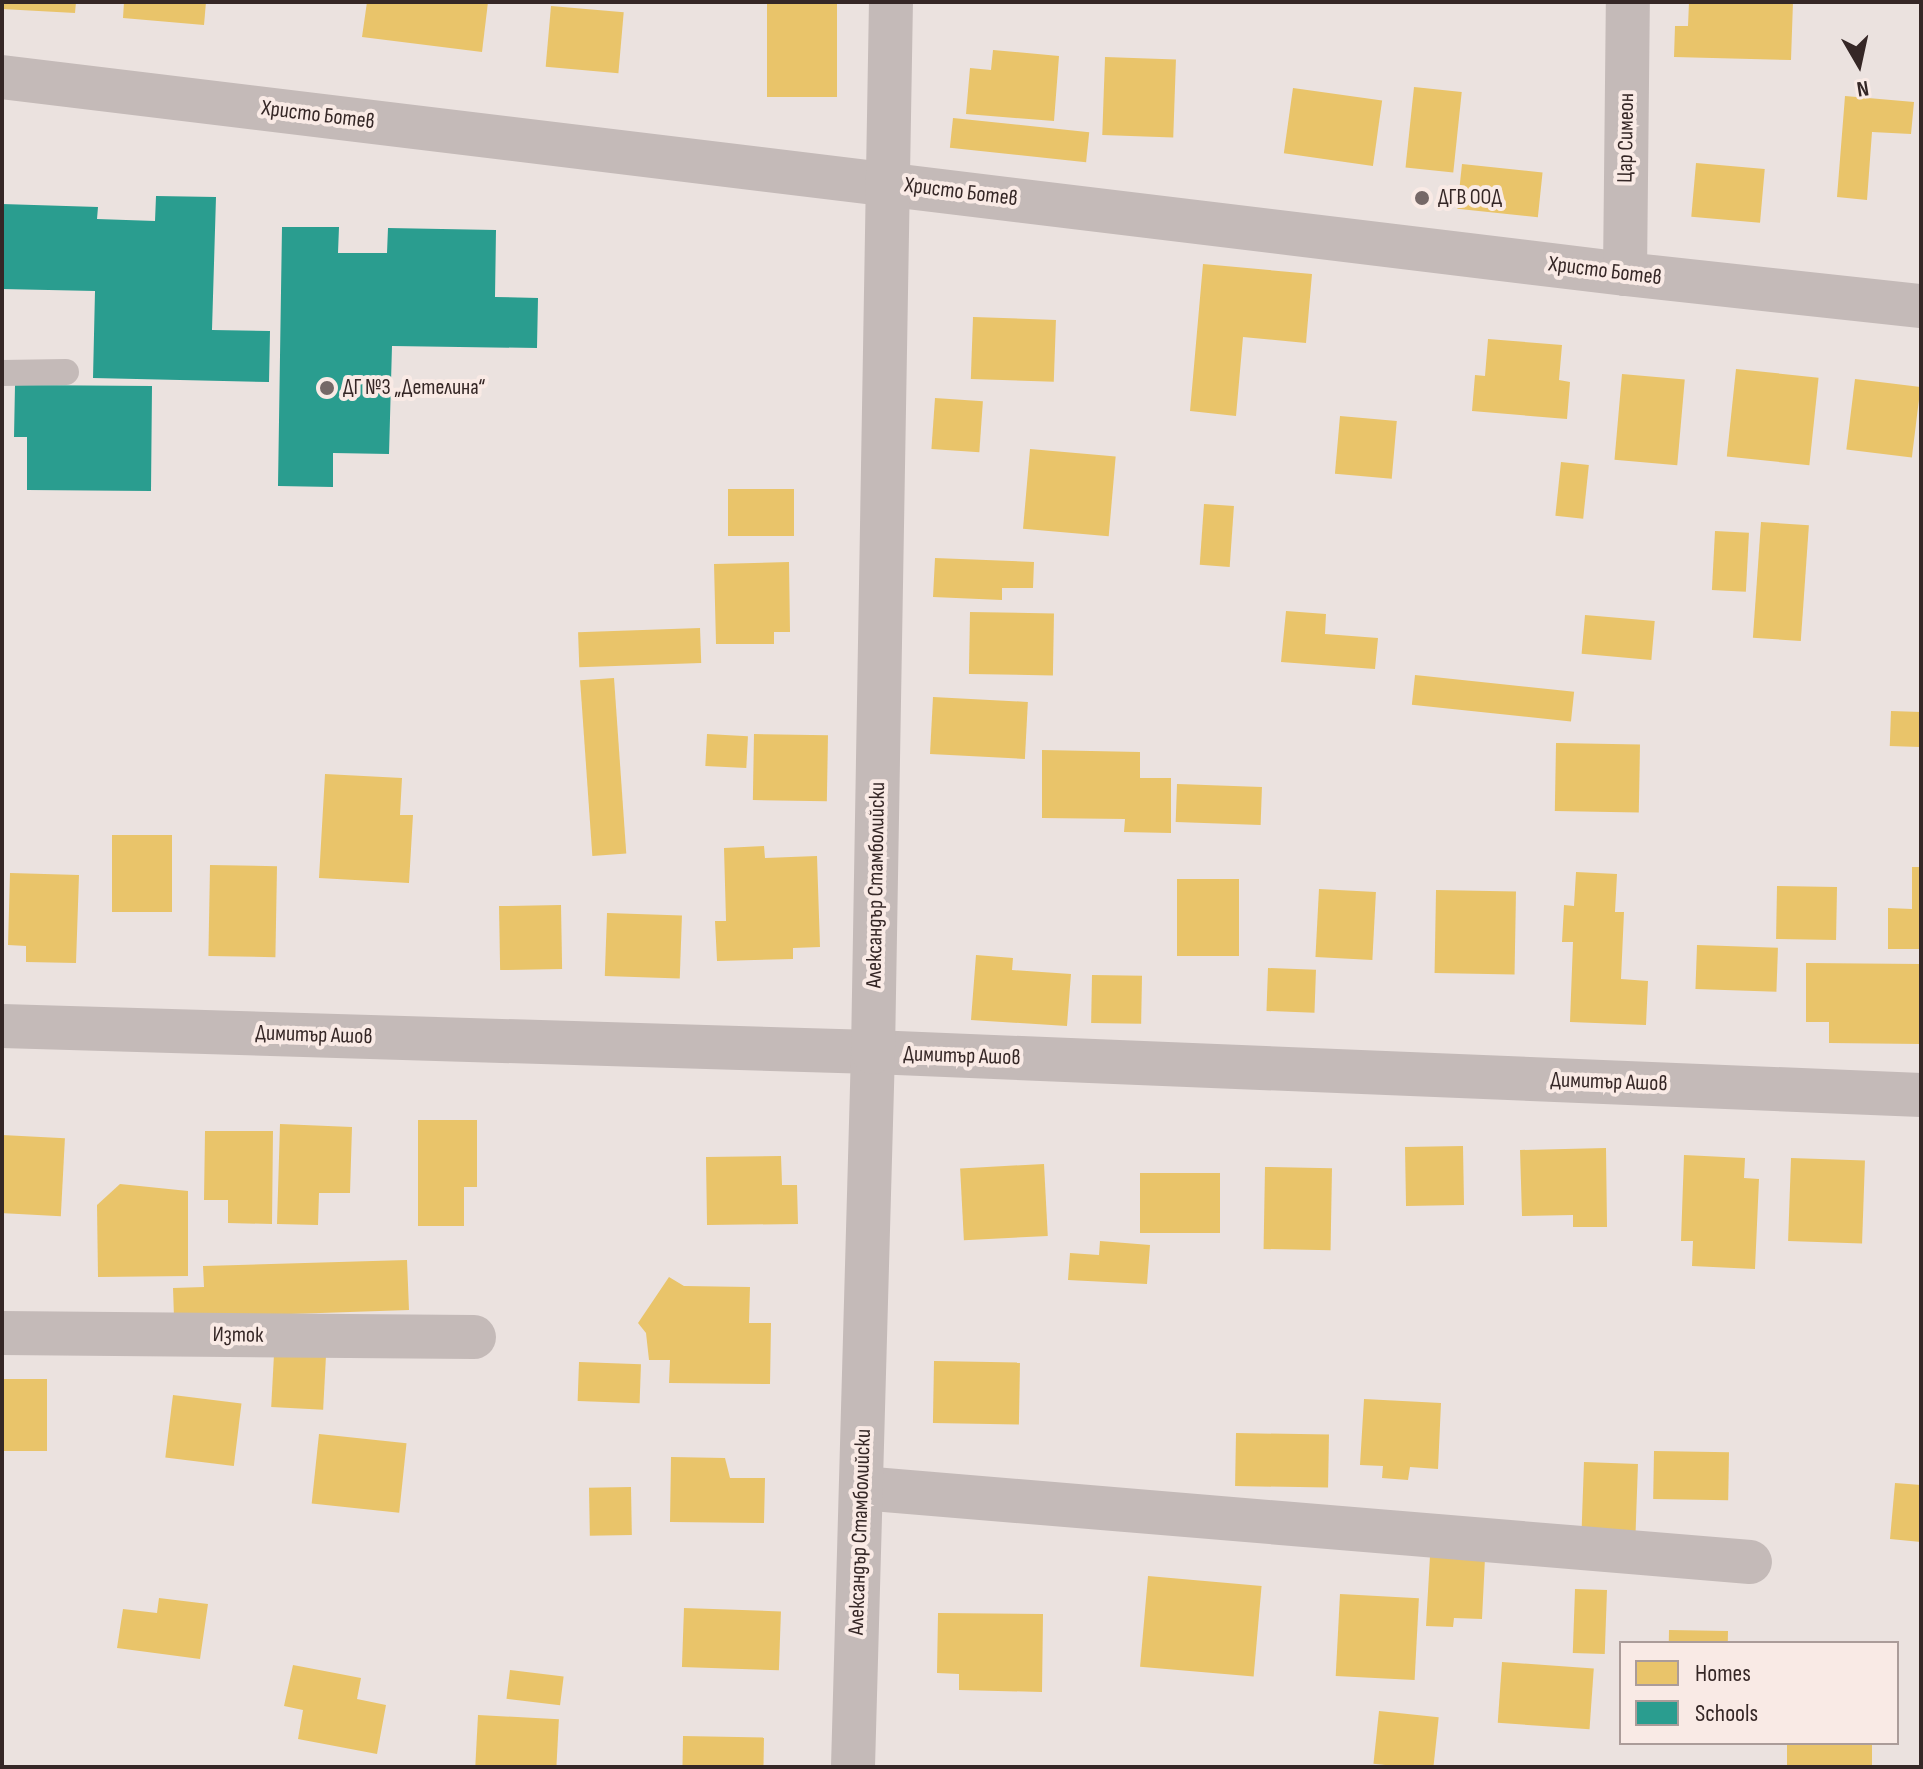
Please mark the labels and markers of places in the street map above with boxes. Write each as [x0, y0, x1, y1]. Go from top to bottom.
place label: ДГВ ООД [1438, 185, 1502, 211]
marker: ДГВ ООД [1413, 189, 1431, 207]
place label: ДГ №3 „Детелина“ [343, 375, 485, 401]
marker: ДГ №3 „Детелина“ [318, 379, 336, 397]

